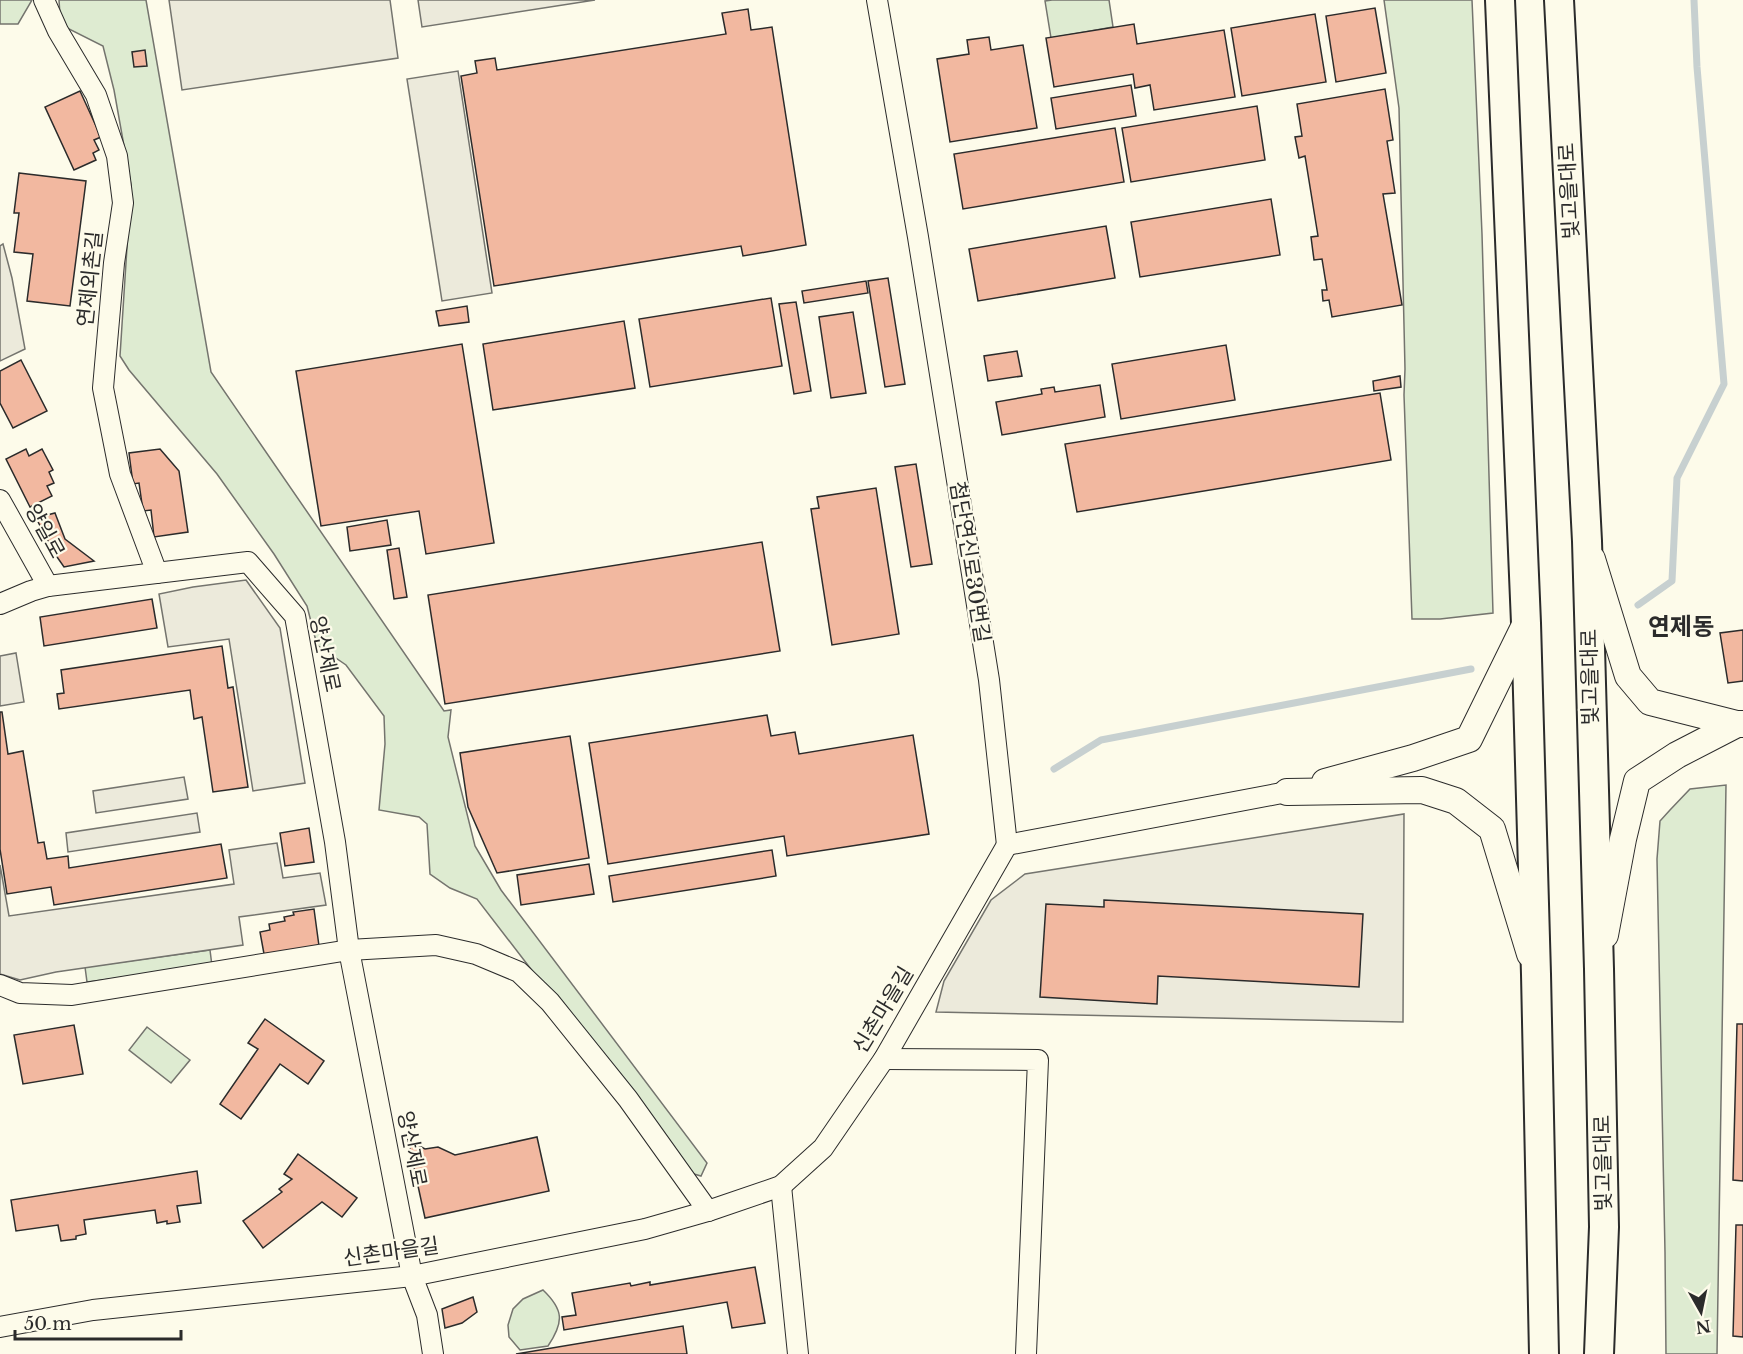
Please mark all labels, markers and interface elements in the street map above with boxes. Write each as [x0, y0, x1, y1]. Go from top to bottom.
street label: 빛고을대로 [1553, 142, 1585, 240]
street label: 연제외촌길 [72, 230, 108, 328]
street label: 첨단연신로30번길 [944, 479, 996, 645]
street label: 양일로 [20, 499, 70, 563]
district label: 연제동 [1648, 612, 1714, 641]
street label: 양산제로 [304, 614, 346, 694]
street label: 빛고을대로 [1576, 628, 1604, 726]
street label: 신촌마을길 [847, 962, 919, 1058]
street label: 양산제로 [392, 1109, 432, 1189]
street label: 빛고을대로 [1589, 1114, 1617, 1212]
street label: 신촌마을길 [341, 1232, 441, 1272]
north arrow [1671, 1282, 1731, 1342]
scale bar [15, 1303, 182, 1341]
text: 50 m [24, 1313, 72, 1335]
text: N [1694, 1316, 1712, 1338]

